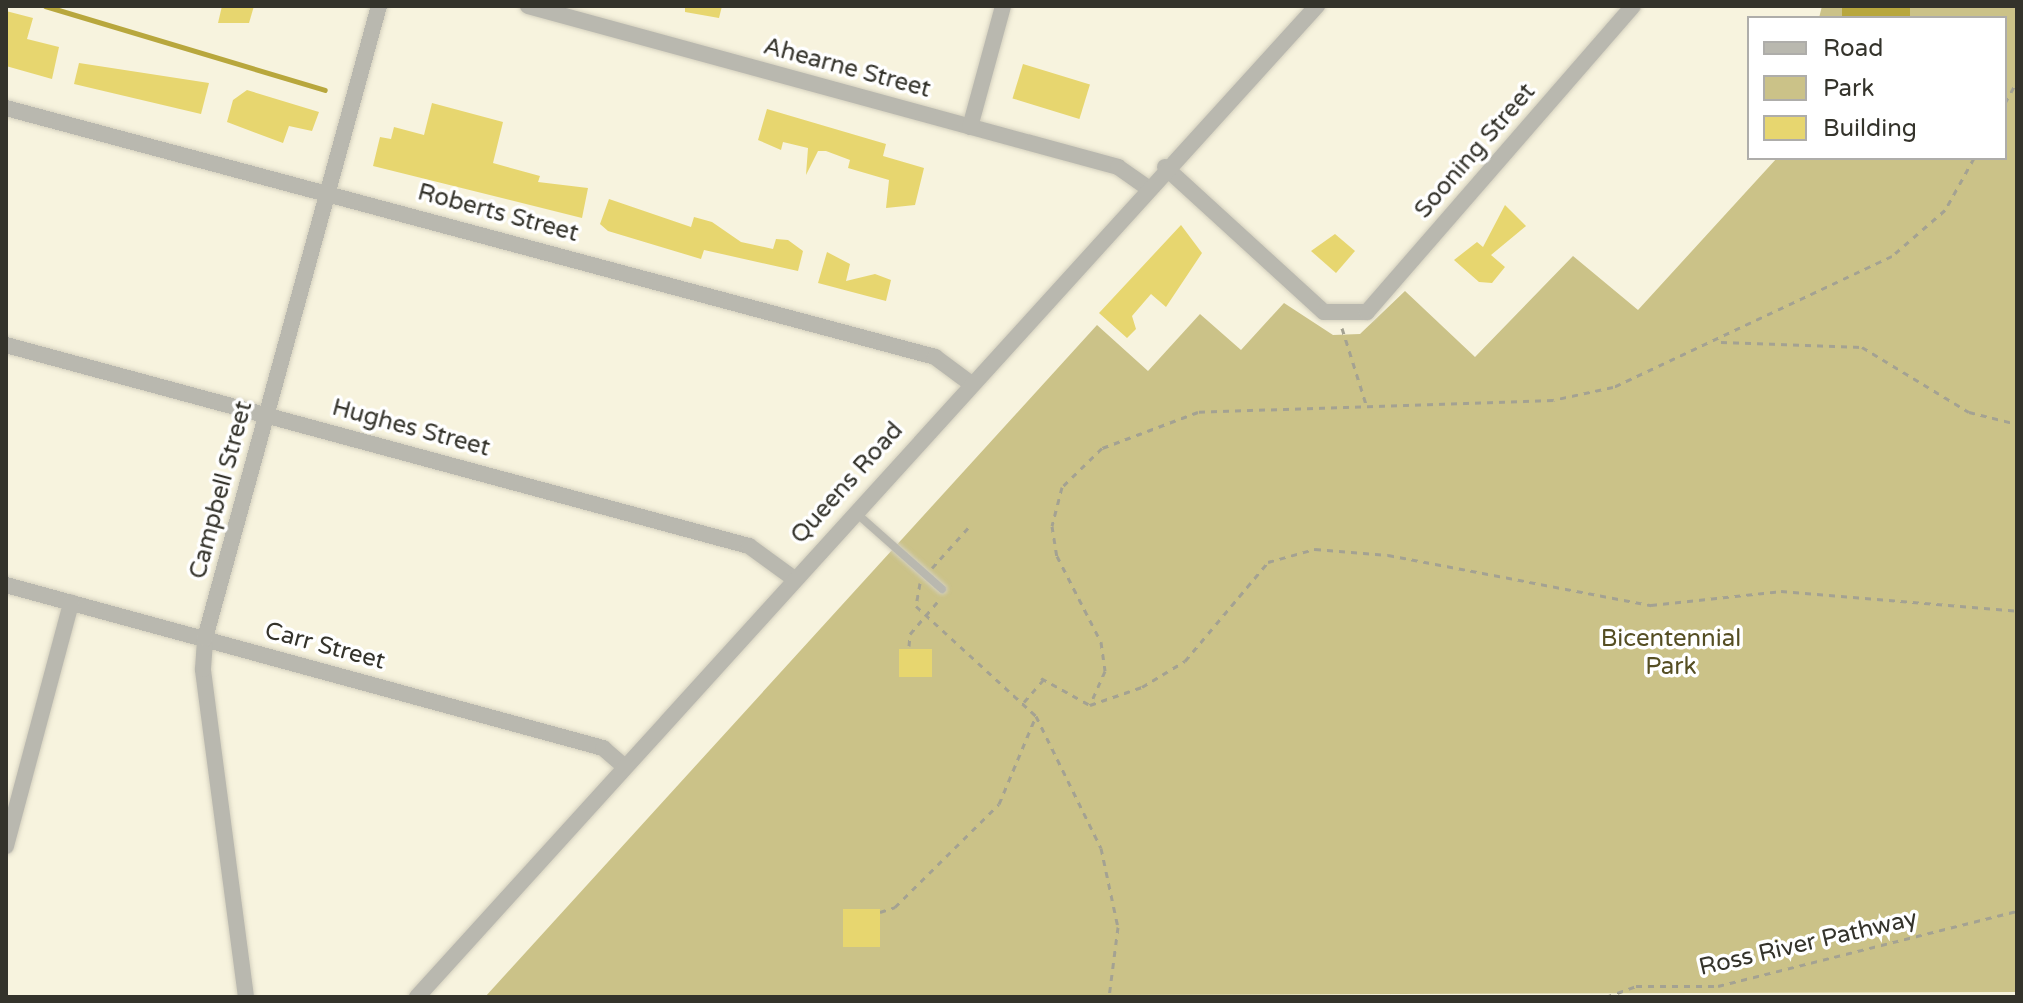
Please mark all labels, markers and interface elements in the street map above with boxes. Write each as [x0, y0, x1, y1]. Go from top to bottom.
legend [1747, 16, 2007, 160]
street label: Ahearne Street [760, 32, 934, 104]
text: Road [1823, 34, 1883, 63]
text: Park [1823, 74, 1874, 103]
street label: Sooning Street [1409, 78, 1541, 224]
text: Building [1823, 114, 1917, 143]
street label: Roberts Street [415, 178, 581, 248]
street label: Hughes Street [329, 393, 493, 463]
street label: Campbell Street [183, 398, 259, 582]
street label: Queens Road [785, 416, 909, 550]
street label: Carr Street [262, 616, 388, 676]
park label: Bicentennial Park [1601, 625, 1741, 681]
street label: Ross River Pathway [1696, 904, 1920, 982]

